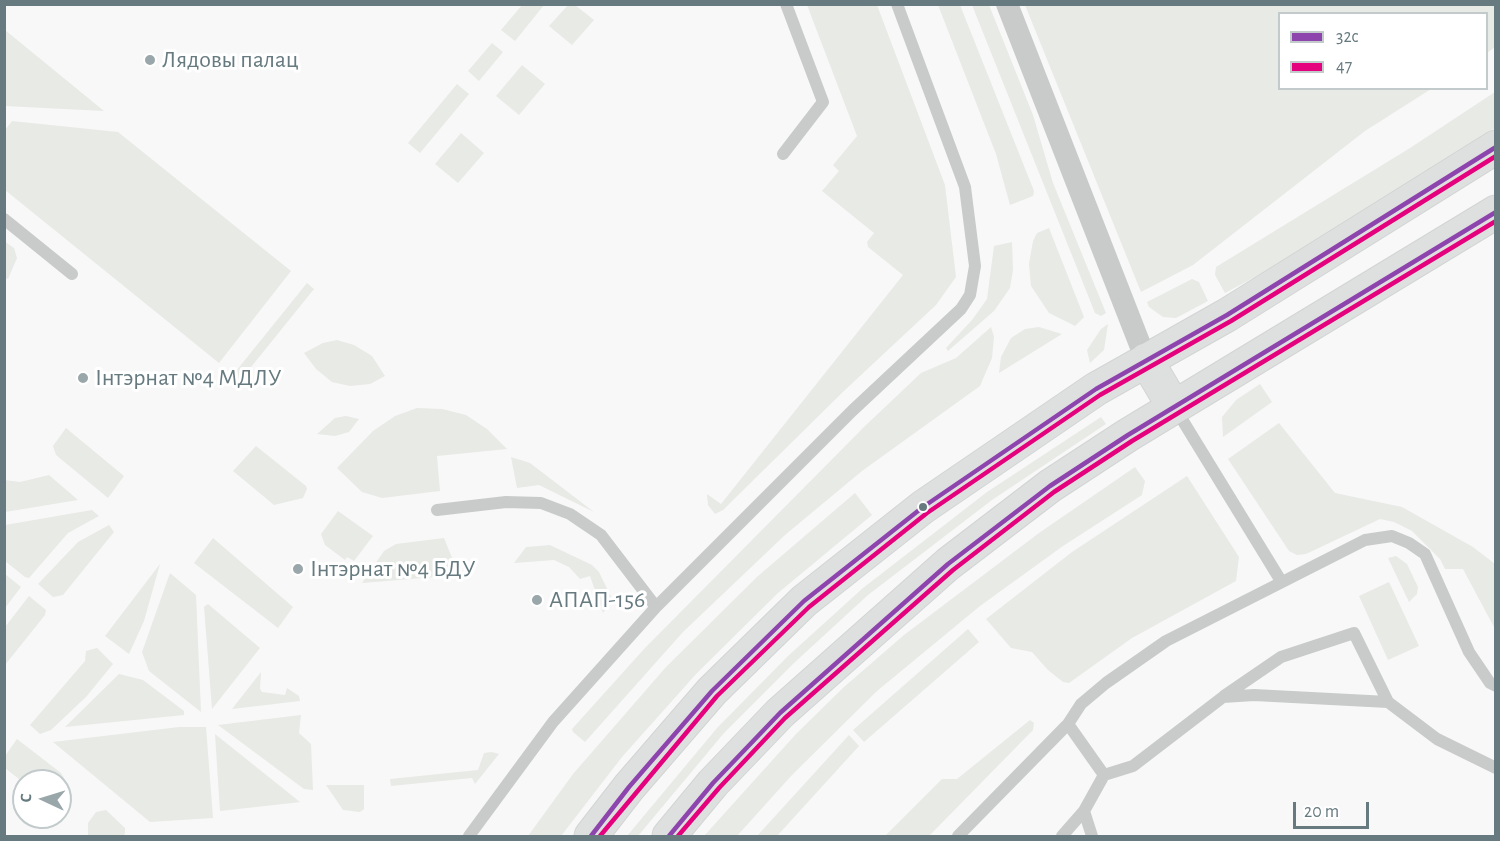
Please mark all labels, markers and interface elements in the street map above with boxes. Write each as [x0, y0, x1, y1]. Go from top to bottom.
legend [1278, 12, 1488, 90]
text: 32с [1336, 28, 1359, 46]
place label: Лядовы палац [162, 46, 299, 74]
marker: Лядовы палац [143, 53, 157, 67]
text: 47 [1336, 58, 1352, 76]
place label: Інтэрнат №4 МДЛУ [95, 364, 281, 392]
marker: Інтэрнат №4 МДЛУ [76, 371, 90, 385]
unlabelled marker [917, 501, 929, 513]
place label: Інтэрнат №4 БДУ [310, 555, 475, 583]
marker: Інтэрнат №4 БДУ [291, 562, 305, 576]
place label: АПАП-156 [549, 586, 645, 614]
marker: АПАП-156 [530, 593, 544, 607]
north arrow [12, 769, 72, 829]
scale bar [1296, 790, 1372, 828]
text: С [18, 793, 34, 803]
text: 20 m [1304, 803, 1339, 821]

